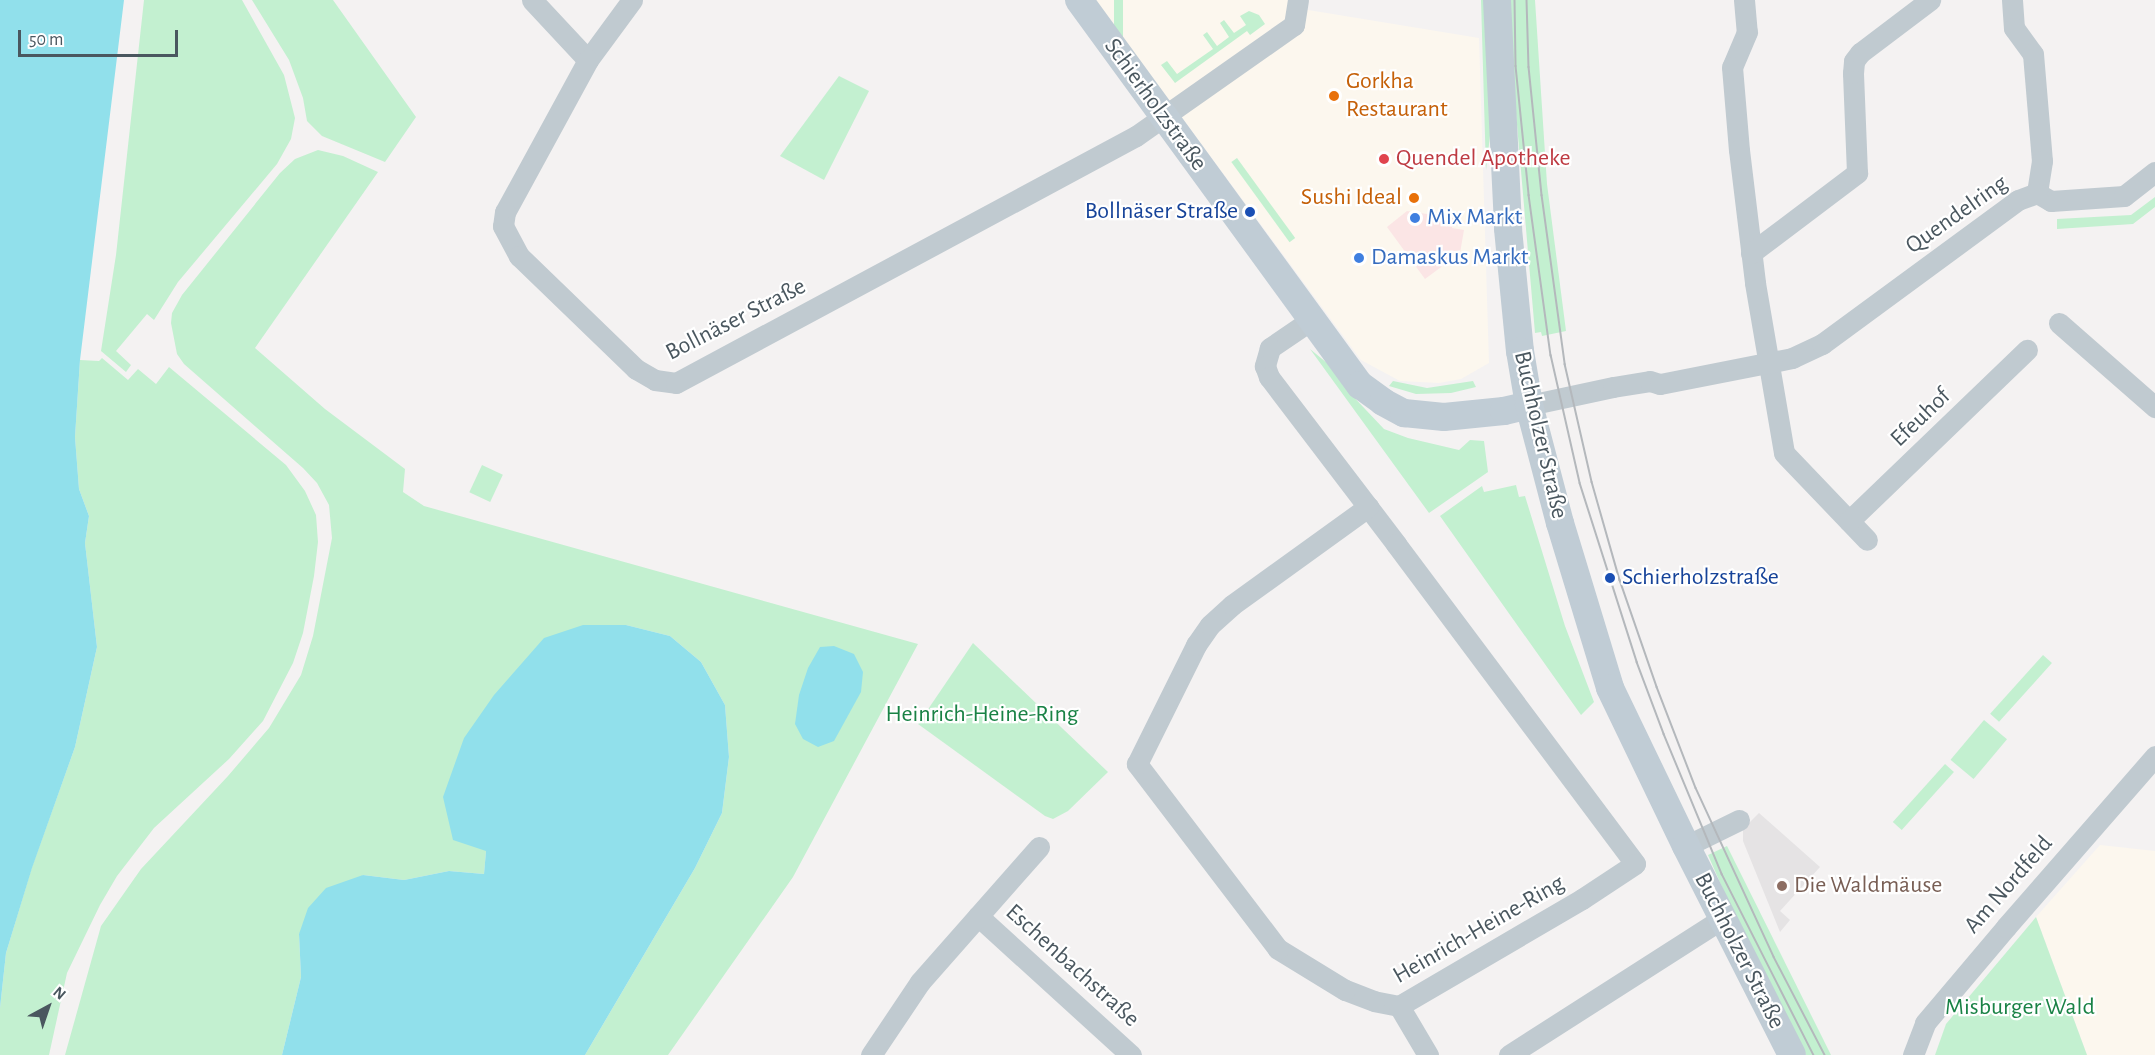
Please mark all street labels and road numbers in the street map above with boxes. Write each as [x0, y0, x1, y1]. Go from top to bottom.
street label: Schierholzstraße [1097, 33, 1213, 177]
street label: Quendelring [1900, 169, 2014, 261]
street label: Bollnäser Straße [661, 272, 811, 368]
street label: Buchholzer Straße [1507, 348, 1573, 522]
street label: Efeuhof [1885, 383, 1957, 453]
street label: Am Nordfeld [1959, 830, 2059, 940]
street label: Buchholzer Straße [1687, 868, 1791, 1034]
street label: Heinrich-Heine-Ring [1388, 869, 1570, 991]
street label: Eschenbachstraße [999, 898, 1145, 1034]

